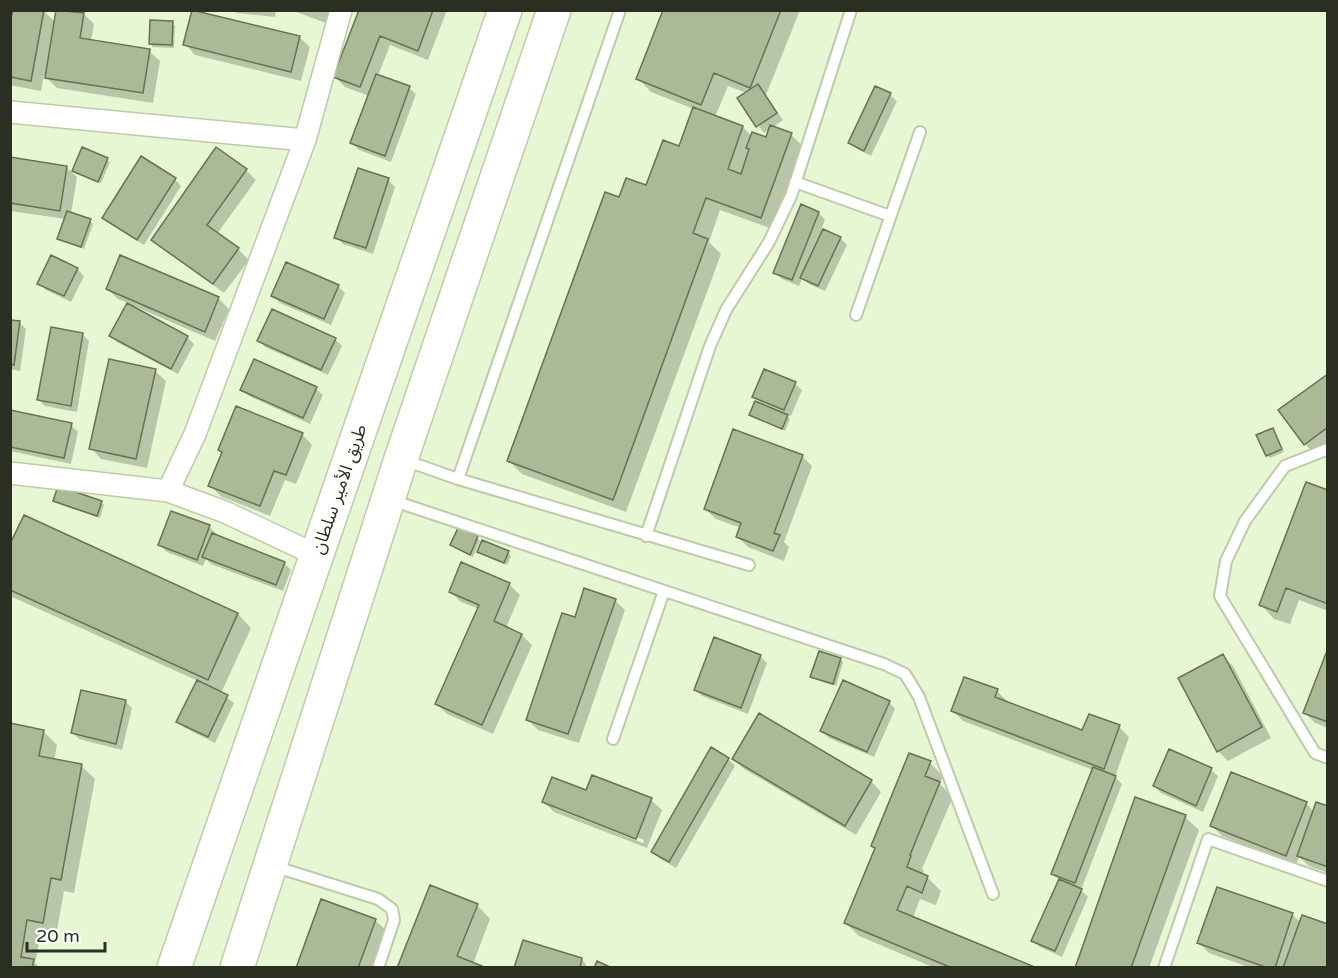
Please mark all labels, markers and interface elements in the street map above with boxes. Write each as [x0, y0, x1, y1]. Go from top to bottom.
street label: طريق الأمير سلطان [306, 421, 372, 557]
scale bar [27, 915, 105, 953]
text: 20 m [36, 925, 80, 947]

